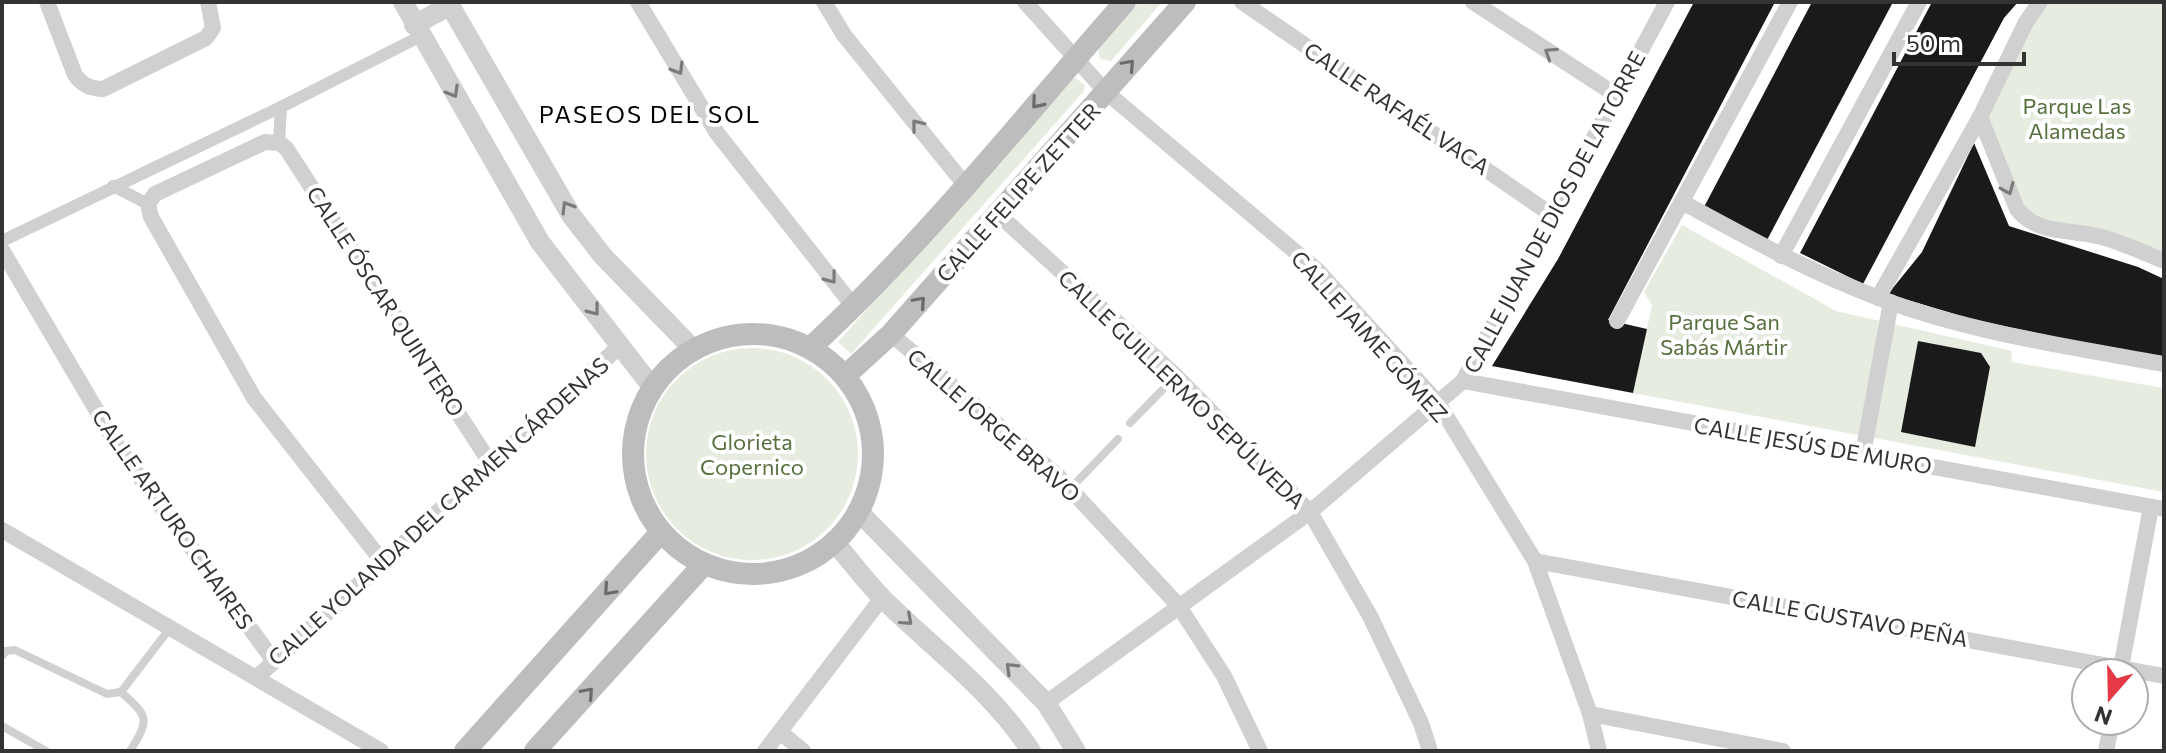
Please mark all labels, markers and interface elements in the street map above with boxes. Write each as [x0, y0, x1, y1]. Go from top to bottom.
scale bar [1894, 16, 2024, 66]
text: 50 m [1906, 28, 1961, 57]
street label: CALLE RAFAÉL VACA [1299, 36, 1495, 180]
street label: CALLE JUAN DE DIOS DE LA TORRE [1457, 46, 1651, 378]
one-way arrow [1545, 47, 1559, 62]
one-way arrow [668, 60, 684, 75]
one-way arrow [1120, 60, 1134, 75]
one-way arrow [443, 83, 459, 98]
park label: Parque Las Alamedas [2023, 92, 2131, 144]
one-way arrow [1032, 94, 1047, 108]
street label: CALLE FELIPE ZETTER [930, 97, 1106, 287]
district label: PASEOS DEL SOL [539, 99, 761, 128]
one-way arrow [912, 120, 927, 135]
street label: CALLE ÓSCAR QUINTERO [301, 181, 471, 421]
one-way arrow [1999, 181, 2015, 195]
one-way arrow [561, 201, 577, 216]
street label: CALLE JAIME GÓMEZ [1286, 245, 1454, 427]
street label: CALLE GUILLERMO SEPÚLVEDA [1053, 264, 1311, 514]
one-way arrow [822, 269, 836, 284]
one-way arrow [910, 296, 925, 311]
one-way arrow [584, 301, 598, 316]
park label: Parque San Sabás Mártir [1660, 308, 1788, 360]
street label: CALLE JORGE BRAVO [902, 343, 1086, 507]
street label: CALLE YOLANDA DEL CARMEN CÁRDENAS [262, 351, 614, 671]
street label: CALLE ARTURO CHAIRES [87, 404, 259, 634]
street label: CALLE JESÚS DE MURO [1692, 411, 1934, 479]
park label: Glorieta Copernico [700, 428, 804, 480]
one-way arrow [604, 580, 619, 595]
street label: CALLE GUSTAVO PEÑA [1730, 584, 1970, 652]
one-way arrow [898, 611, 912, 626]
north arrow [2070, 657, 2150, 737]
one-way arrow [1006, 663, 1020, 677]
one-way arrow [578, 688, 593, 702]
text: N [2091, 701, 2115, 732]

